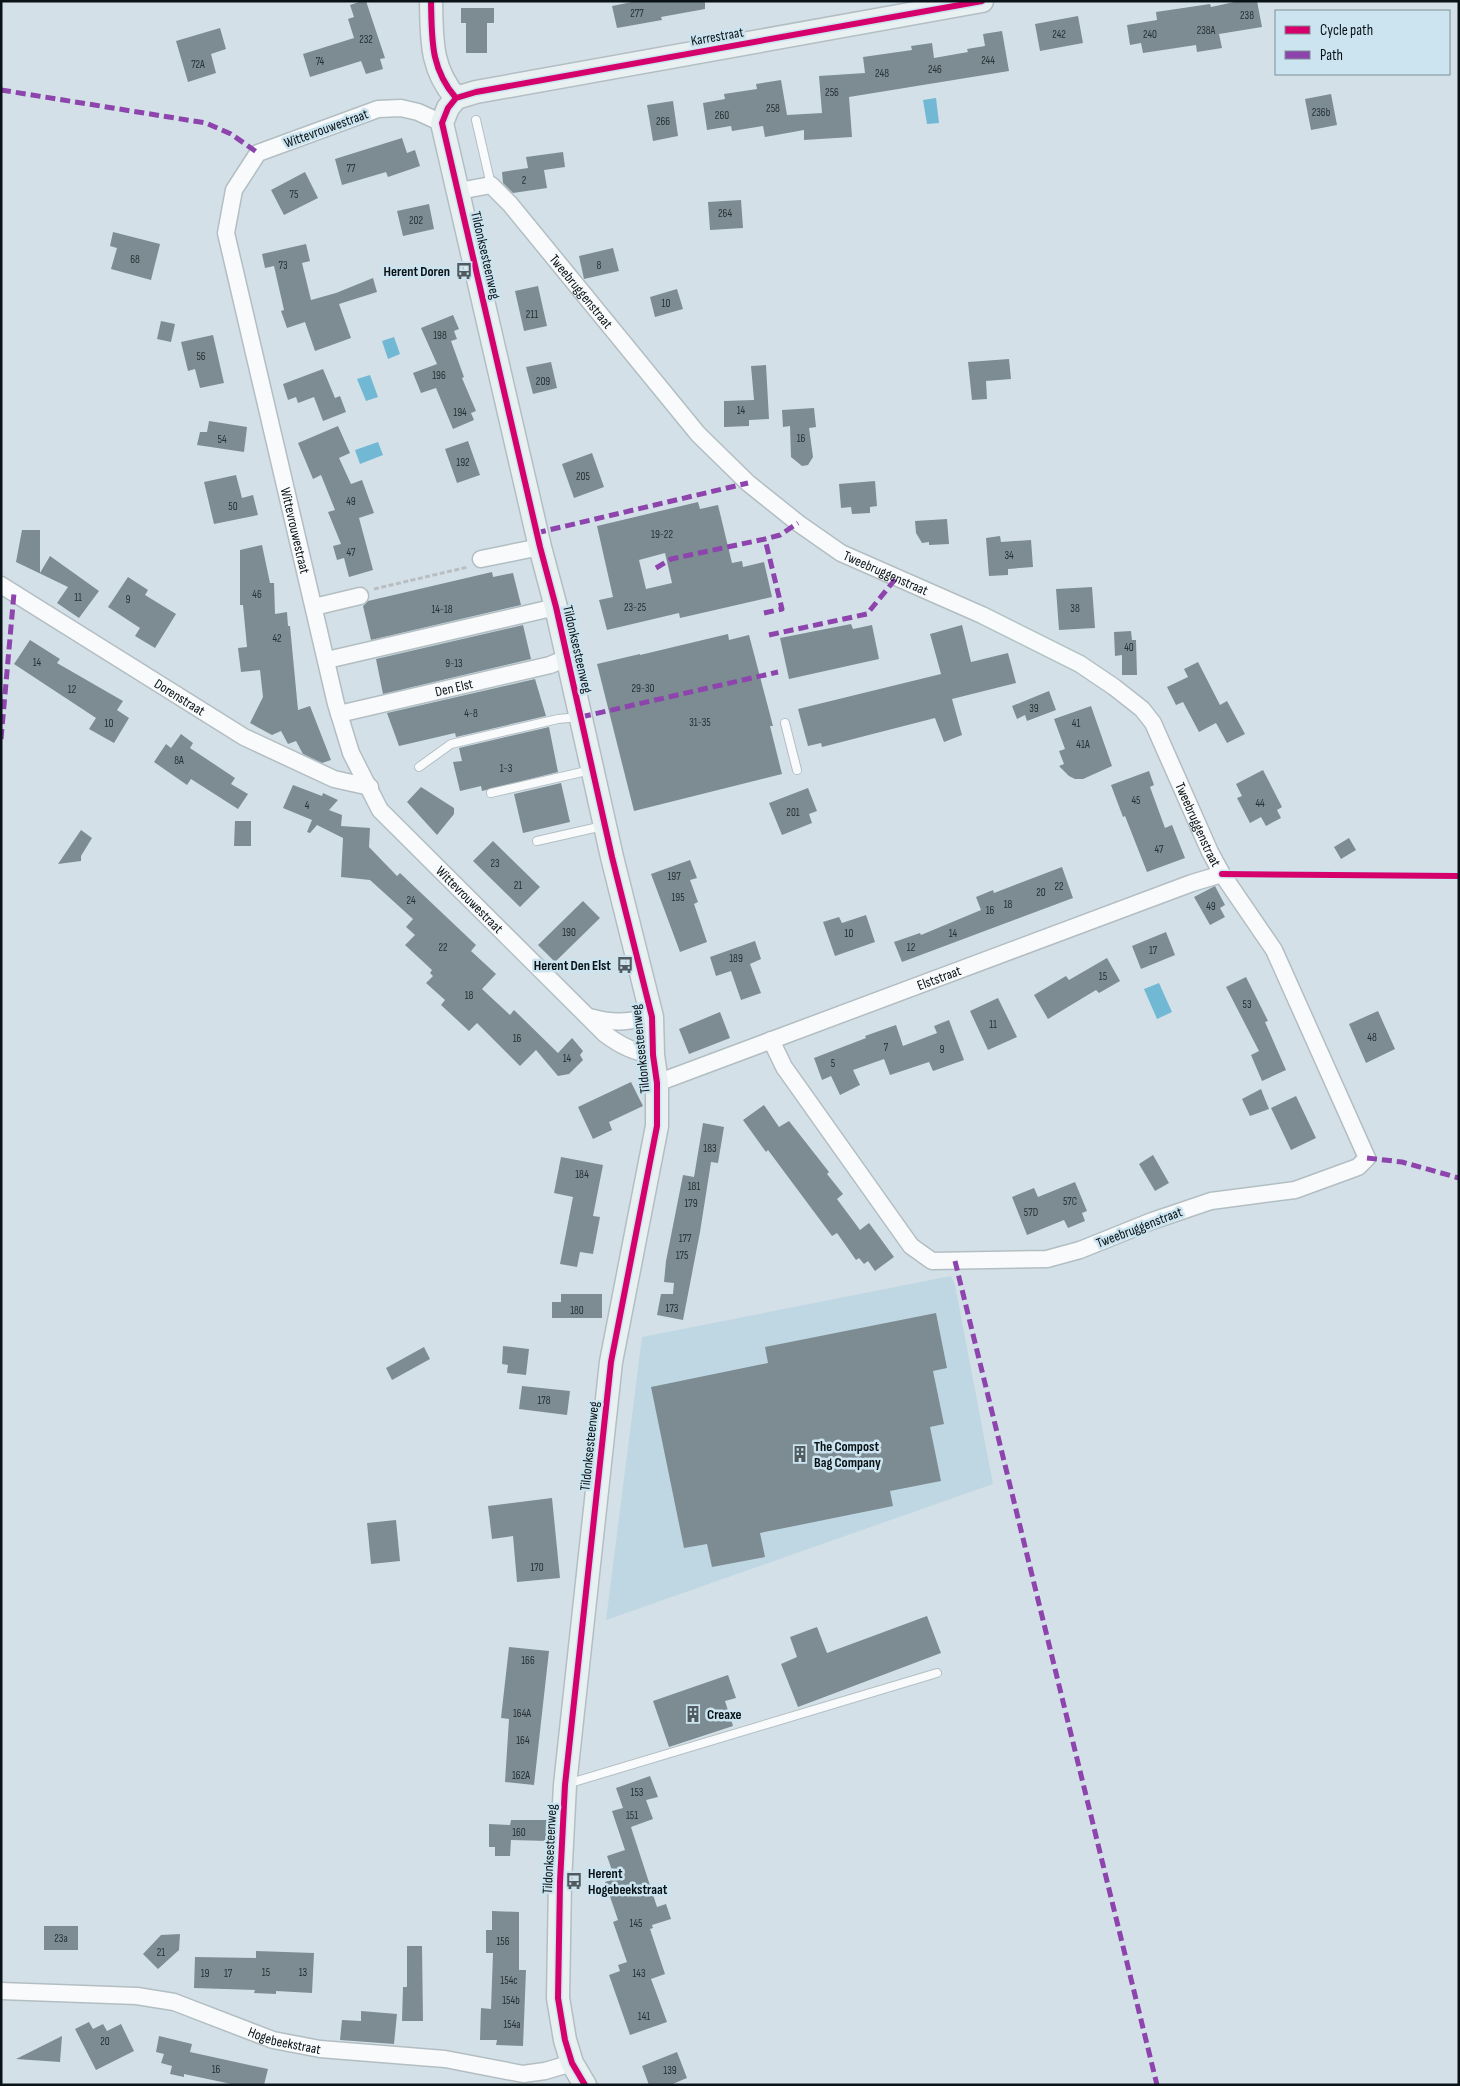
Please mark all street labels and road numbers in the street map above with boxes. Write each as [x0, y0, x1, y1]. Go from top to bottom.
street label: Karrestraat [689, 23, 745, 49]
street label: Wittevrouwestraat [282, 105, 370, 152]
street label: Tildonksesteenweg [467, 209, 504, 301]
street label: Tweebruggenstraat [546, 251, 616, 332]
street label: Wittevrouwestraat [277, 486, 313, 575]
street label: Tweebruggenstraat [841, 547, 931, 599]
street label: Tildonksesteenweg [559, 603, 596, 695]
street label: Dorenstraat [151, 675, 208, 719]
street label: Den Elst [433, 675, 475, 700]
street label: Tweebruggenstraat [1171, 780, 1224, 870]
street label: Wittevrouwestraat [432, 863, 507, 937]
street label: Elststraat [915, 962, 964, 994]
street label: Tildonksesteenweg [627, 1003, 654, 1094]
street label: Tweebruggenstraat [1094, 1203, 1185, 1252]
street label: Tildonksesteenweg [576, 1400, 603, 1492]
street label: Tildonksesteenweg [539, 1803, 560, 1894]
street label: Hogebeekstraat [246, 2023, 322, 2058]

